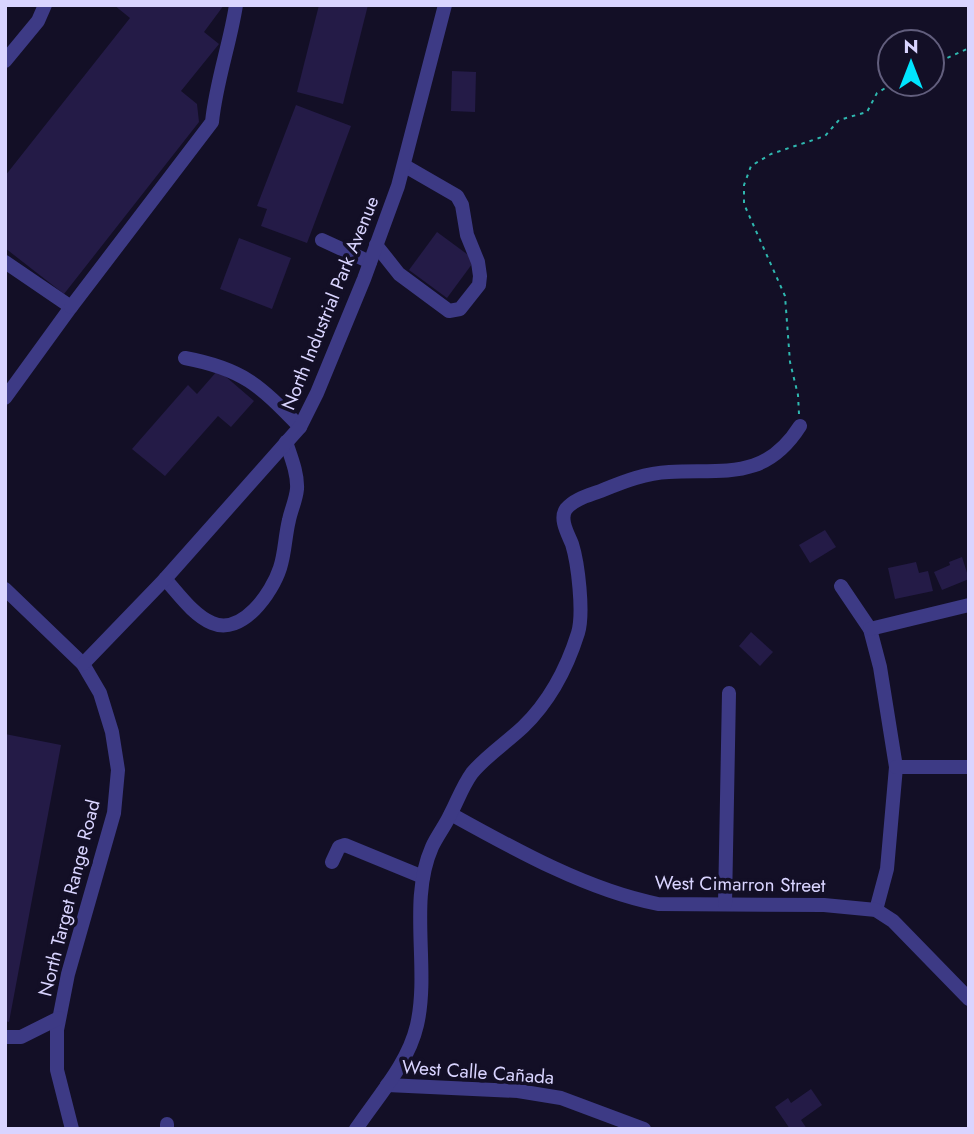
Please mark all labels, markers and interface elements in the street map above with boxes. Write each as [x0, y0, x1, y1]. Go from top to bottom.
north arrow [876, 28, 946, 98]
text: N [903, 33, 919, 60]
street label: North Industrial Park Avenue [275, 192, 385, 414]
street label: North Target Range Road [31, 797, 107, 999]
street label: West Cimarron Street [654, 869, 826, 899]
street label: West Calle Cañada [401, 1053, 555, 1091]

